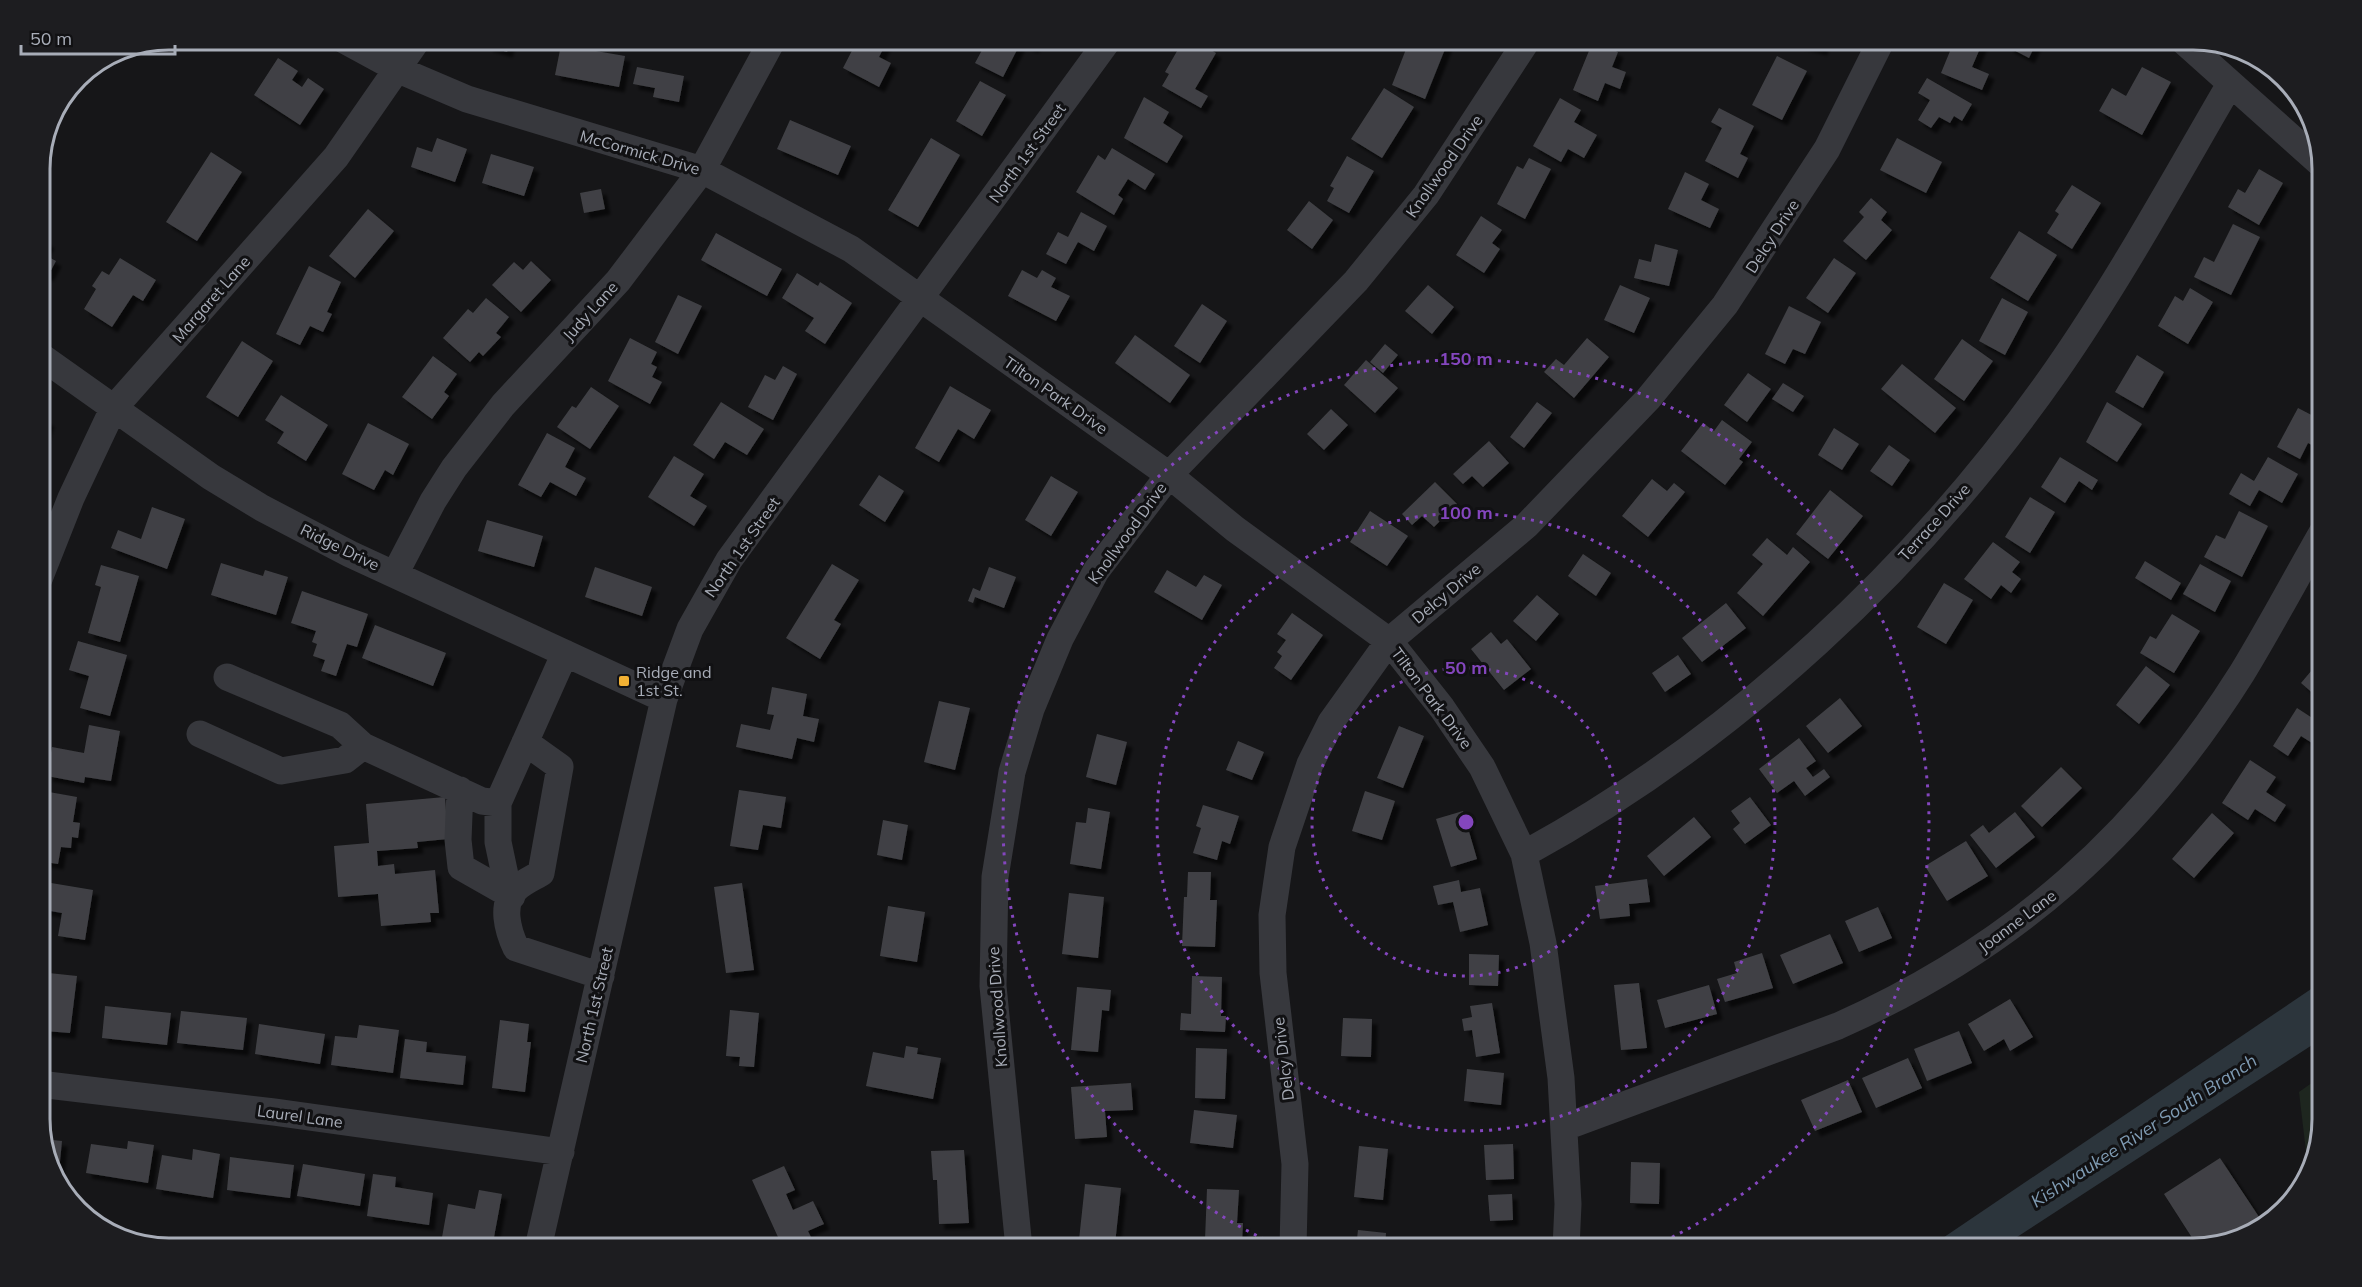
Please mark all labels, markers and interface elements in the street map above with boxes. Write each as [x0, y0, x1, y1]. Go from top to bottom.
scale bar [21, 18, 176, 56]
text: 50 m [30, 27, 72, 50]
street label: North 1st Street [984, 99, 1070, 207]
street label: Knollwood Drive [1401, 111, 1487, 221]
street label: McCormick Drive [578, 125, 702, 179]
street label: Delcy Drive [1741, 195, 1803, 277]
street label: Margaret Lane [168, 251, 254, 347]
street label: Judy Lane [558, 277, 622, 345]
text: 150 m [1439, 347, 1493, 370]
street label: Tilton Park Drive [1000, 352, 1112, 438]
street label: Knollwood Drive [1083, 478, 1171, 588]
street label: Terrace Drive [1894, 479, 1974, 565]
street label: North 1st Street [700, 493, 784, 601]
text: 100 m [1439, 501, 1493, 524]
street label: Ridge Drive [297, 519, 383, 575]
street label: Delcy Drive [1407, 558, 1485, 628]
street label: Tilton Park Drive [1387, 643, 1477, 753]
text: 50 m [1445, 656, 1487, 679]
place label: Ridge and 1st St. [636, 662, 712, 700]
marker: Ridge and 1st St. [617, 674, 631, 688]
centre of rings [1456, 812, 1476, 832]
street label: Joanne Lane [1974, 885, 2060, 957]
street label: North 1st Street [571, 945, 617, 1065]
street label: Knollwood Drive [983, 946, 1011, 1068]
street label: Delcy Drive [1268, 1016, 1298, 1102]
water label: Kishwaukee River South Branch [2026, 1049, 2261, 1212]
street label: Laurel Lane [256, 1100, 344, 1132]

